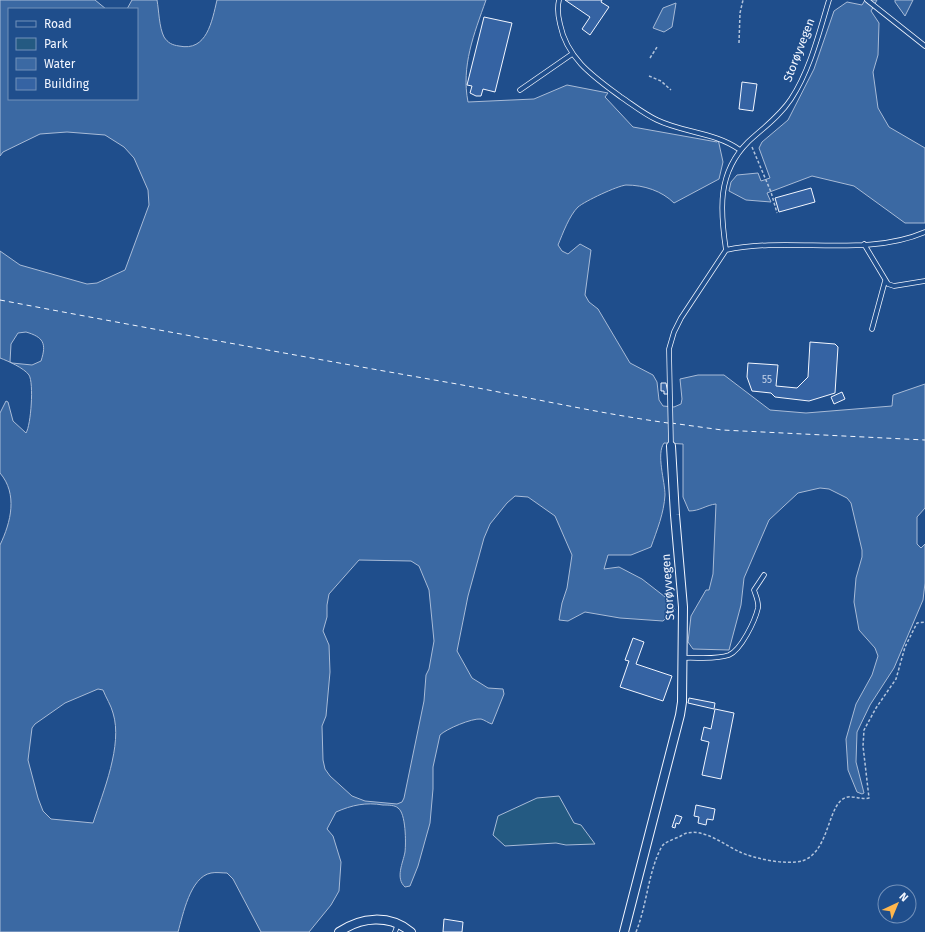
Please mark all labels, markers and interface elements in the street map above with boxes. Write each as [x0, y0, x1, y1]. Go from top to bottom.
legend [8, 8, 138, 100]
street label: Storøyvegen [780, 16, 818, 84]
text: Road [44, 17, 72, 31]
text: Park [44, 37, 68, 51]
text: Water [44, 57, 76, 71]
text: Building [44, 77, 90, 91]
house number: 55 [762, 374, 772, 386]
street label: Storøyvegen [659, 553, 677, 621]
north arrow [877, 884, 917, 924]
text: N [896, 890, 911, 904]

